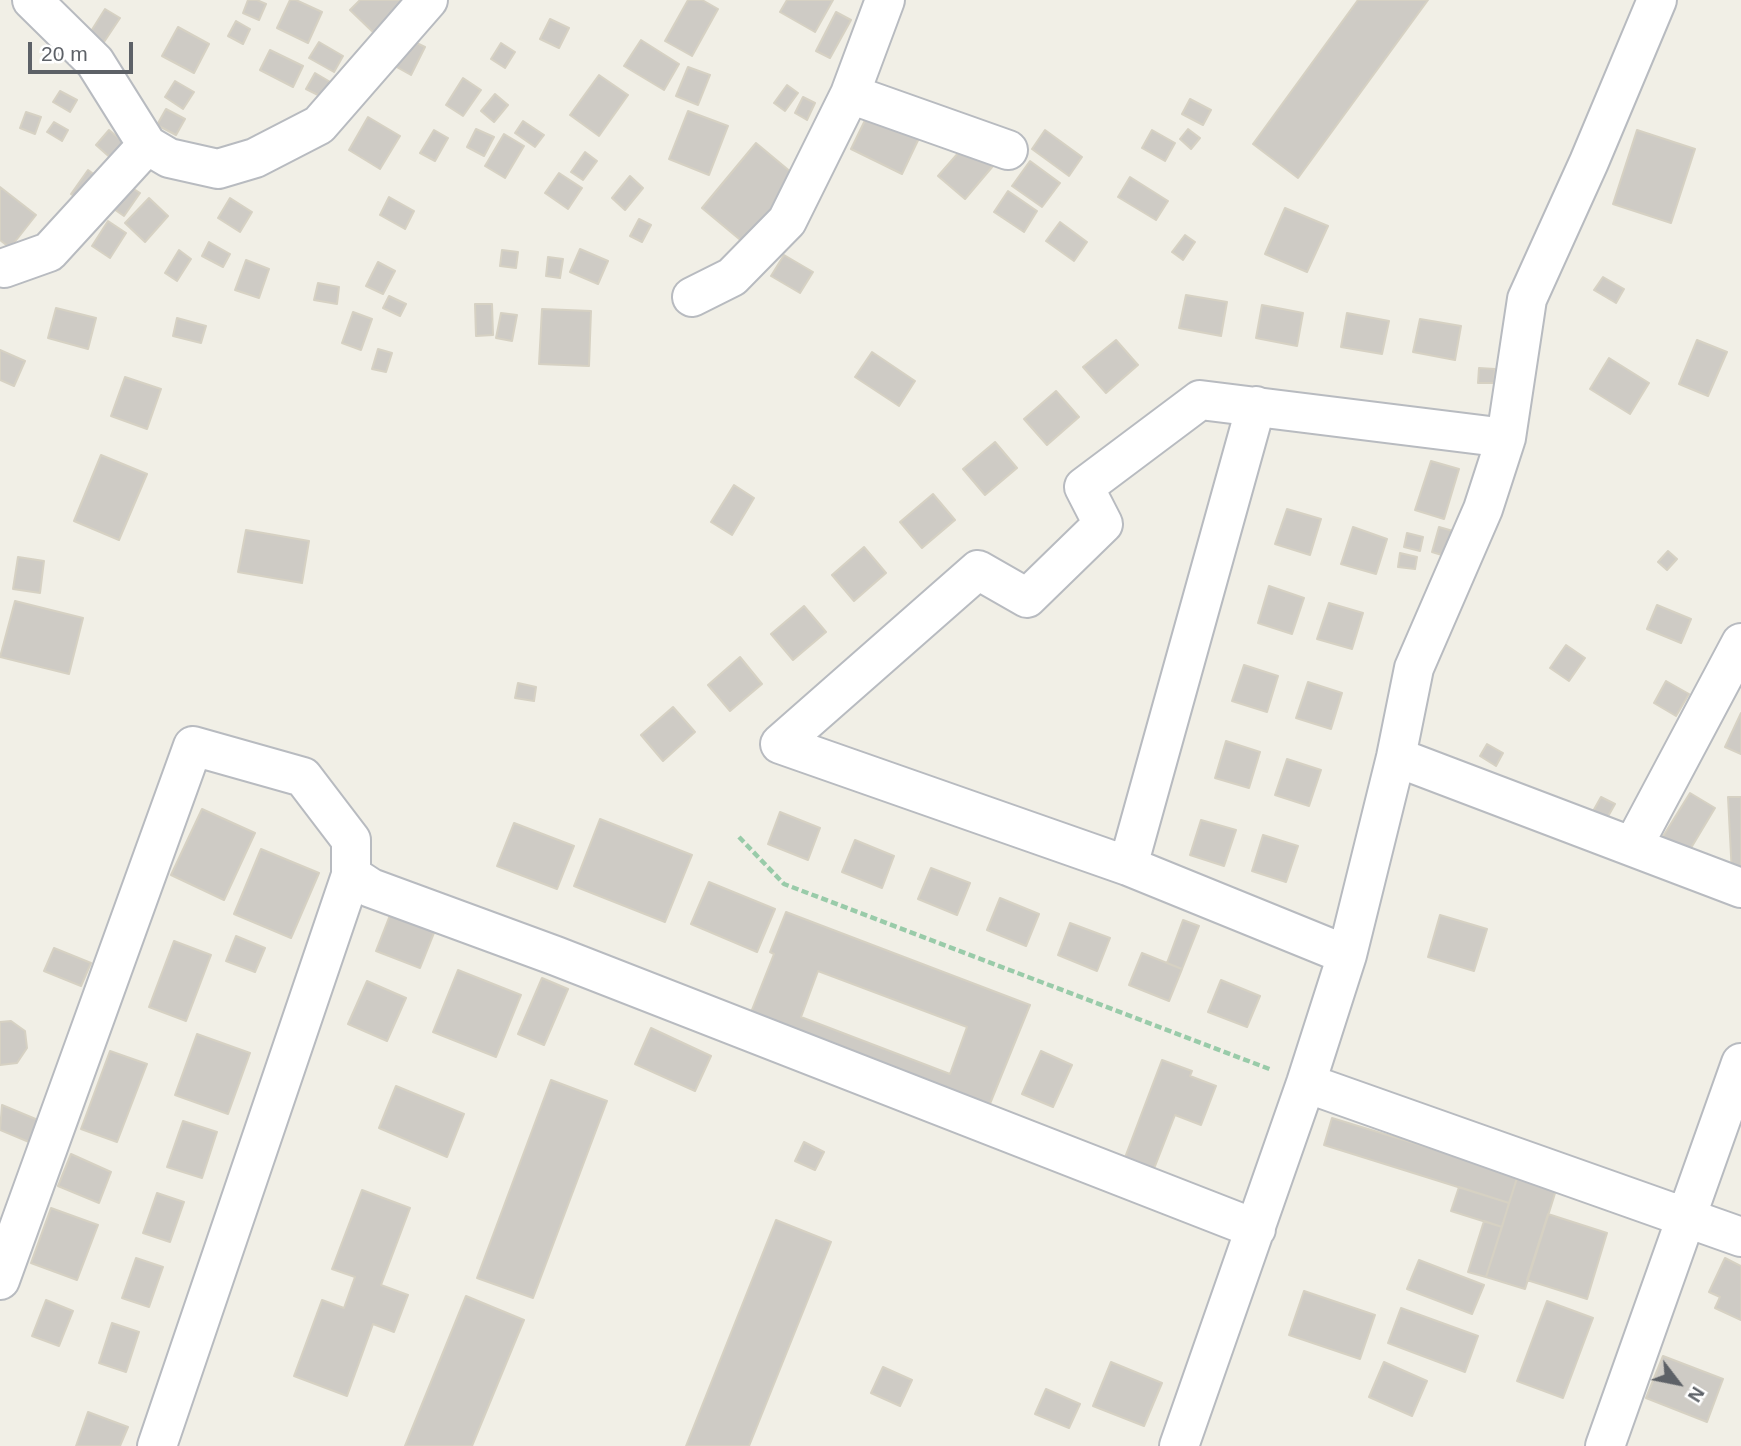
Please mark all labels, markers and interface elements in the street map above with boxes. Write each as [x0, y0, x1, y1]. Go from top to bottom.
scale bar [32, 28, 136, 72]
text: 20 m [41, 42, 88, 65]
north arrow [1643, 1348, 1713, 1418]
text: N [1684, 1383, 1709, 1406]

